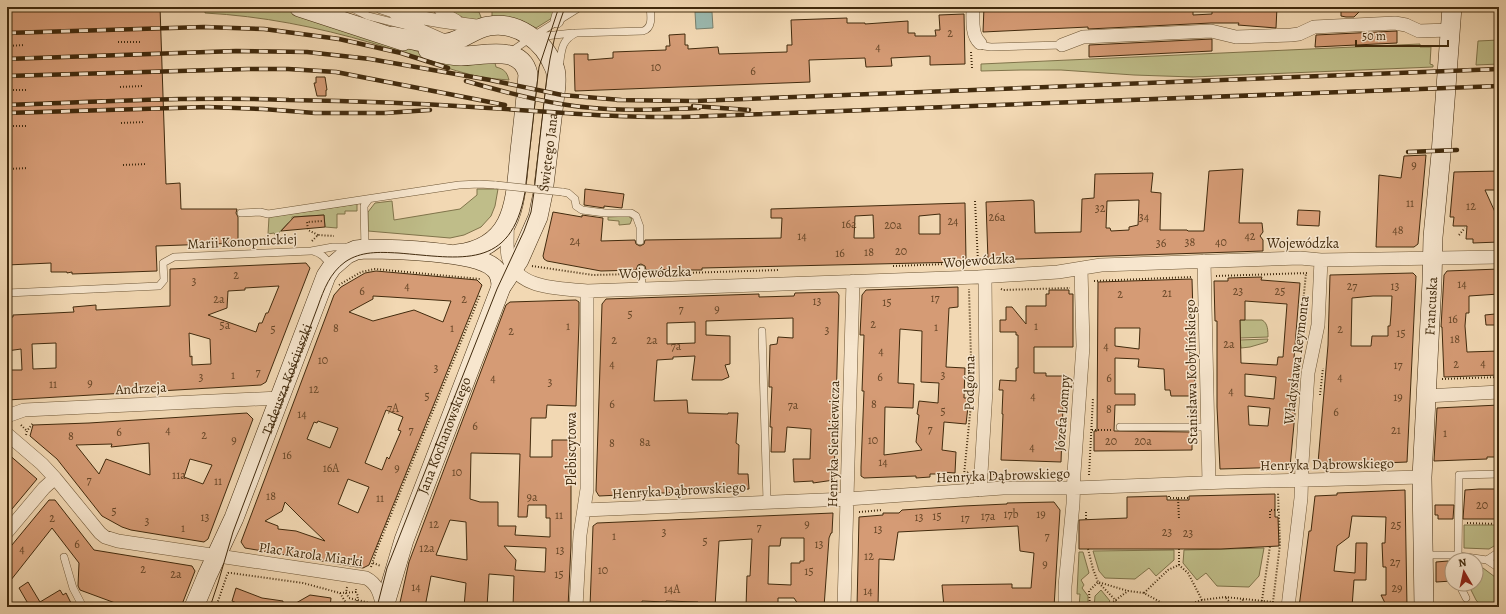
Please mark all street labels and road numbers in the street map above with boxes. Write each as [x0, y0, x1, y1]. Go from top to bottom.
street label: Świętego Jana [534, 111, 563, 193]
street label: Marii Konopnickiej [187, 229, 297, 254]
street label: Wojewódzka [1266, 234, 1340, 253]
street label: Wojewódzka [941, 248, 1016, 273]
street label: Wojewódzka [617, 262, 692, 283]
street label: Francuska [1420, 276, 1442, 336]
street label: Władysława Reymonta [1279, 294, 1314, 427]
street label: Stanisława Kobylińskiego [1181, 299, 1202, 445]
street label: Tadeusza Kościuszki [257, 321, 317, 438]
street label: Podgórna [960, 355, 979, 411]
street label: Józefa Lompy [1050, 373, 1075, 452]
street label: Jana Kochanowskiego [414, 374, 476, 497]
street label: Andrzeja [114, 378, 168, 399]
street label: Henryka Sienkiewicza [823, 380, 844, 508]
street label: Plebiscytowa [562, 412, 581, 486]
street label: Henryka Dąbrowskiego [1260, 454, 1394, 475]
street label: Henryka Dąbrowskiego [936, 464, 1070, 487]
street label: Henryka Dąbrowskiego [612, 478, 746, 503]
street label: Plac Karola Miarki [258, 538, 364, 571]

